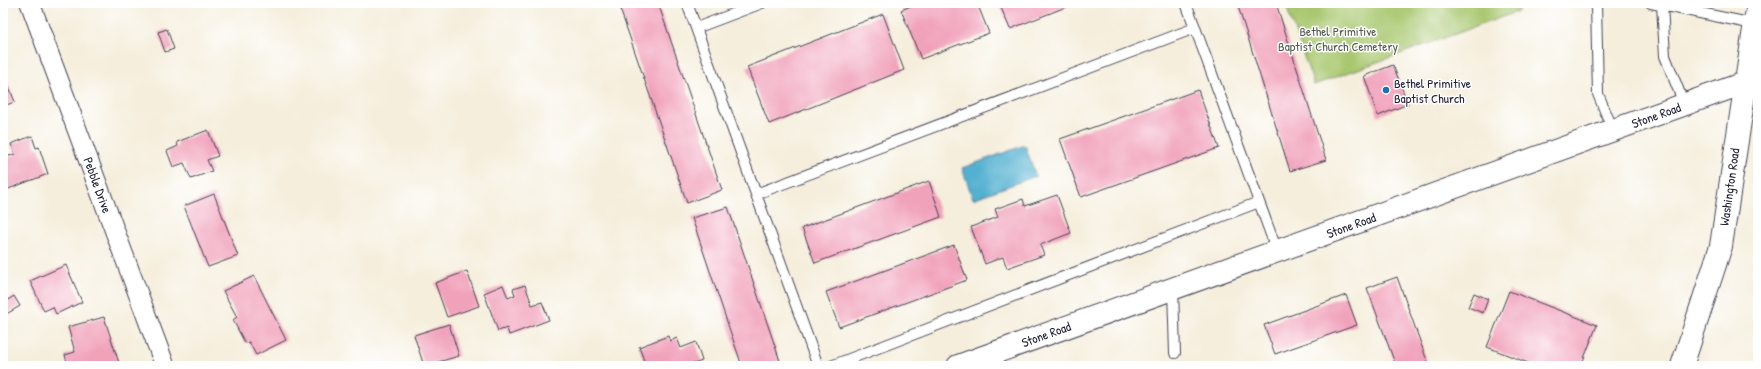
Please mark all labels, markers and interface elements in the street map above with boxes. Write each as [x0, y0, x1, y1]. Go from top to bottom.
park label: Bethel Primitive Baptist Church Cemetery [1278, 22, 1398, 55]
place label: Bethel Primitive Baptist Church [1394, 74, 1471, 107]
marker: Bethel Primitive Baptist Church [1381, 85, 1391, 95]
street label: Stone Road [1629, 98, 1683, 132]
street label: Washington Road [1715, 147, 1743, 227]
street label: Pebble Drive [80, 155, 116, 215]
street label: Stone Road [1324, 208, 1378, 242]
street label: Stone Road [1019, 317, 1073, 351]

